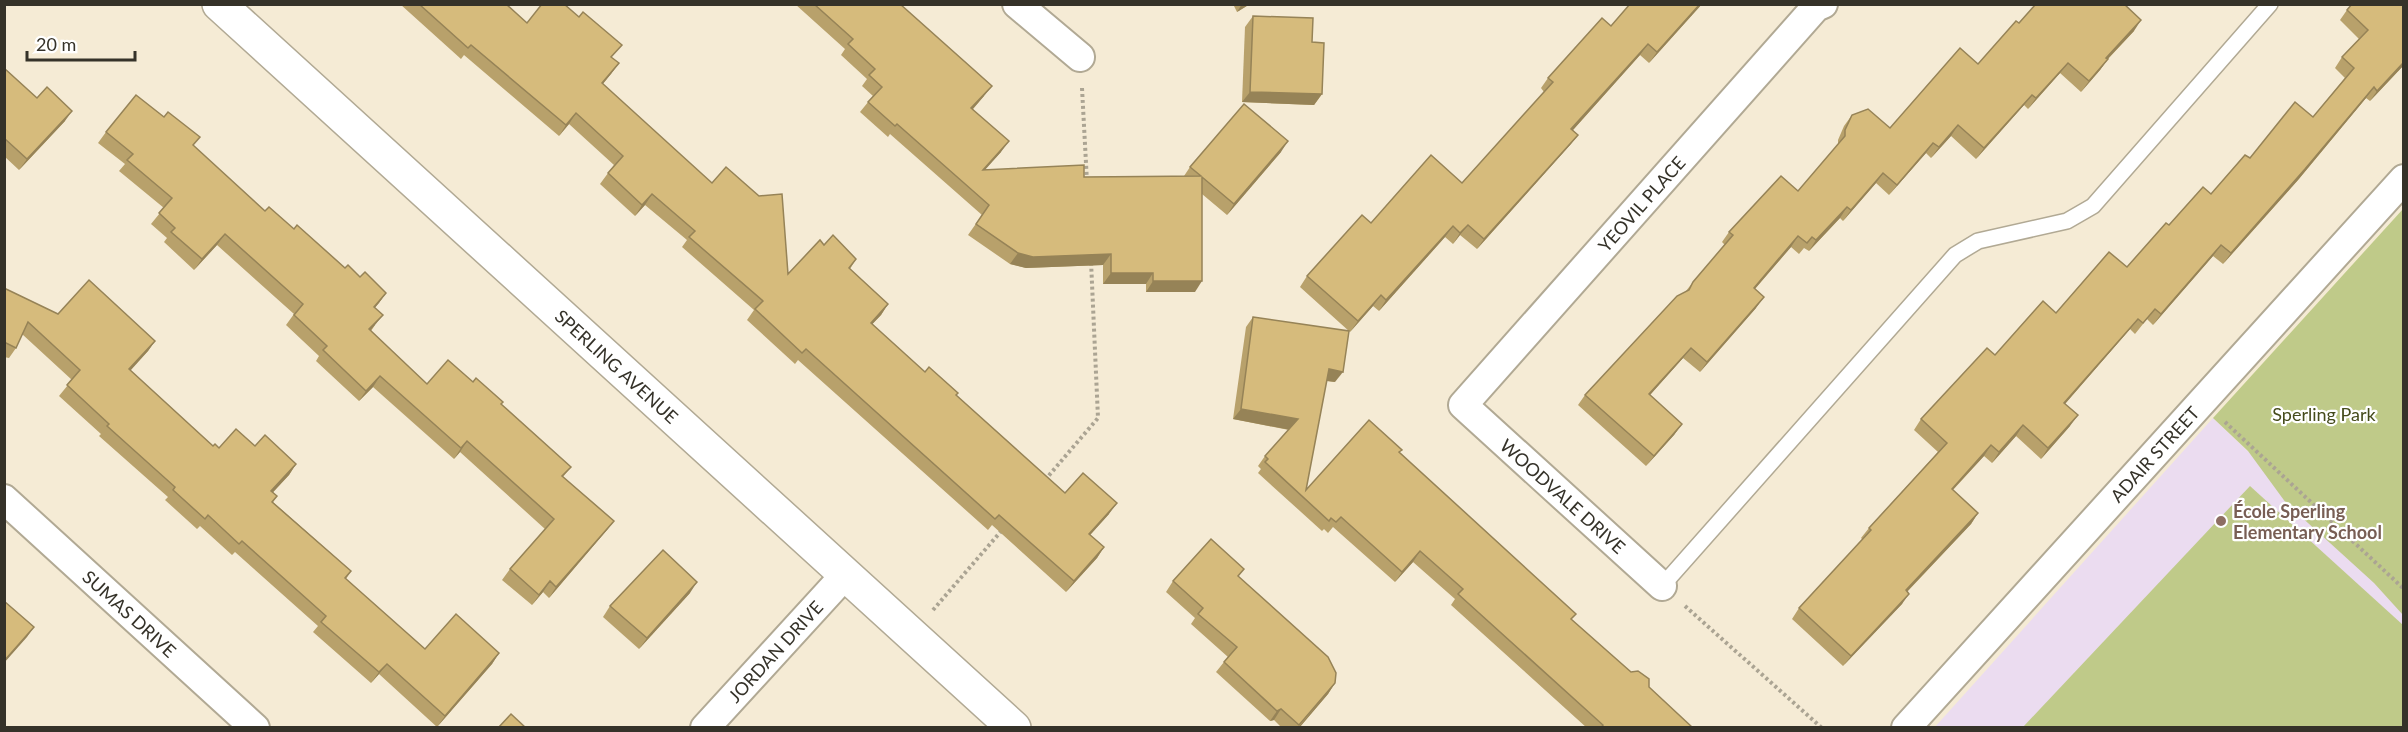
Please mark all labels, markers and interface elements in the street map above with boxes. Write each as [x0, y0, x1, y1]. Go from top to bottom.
scale bar [27, 24, 135, 62]
text: 20 m [36, 33, 76, 55]
street label: YEOVIL PLACE [1593, 151, 1690, 256]
street label: SPERLING AVENUE [551, 305, 683, 428]
street label: ADAIR STREET [2106, 401, 2204, 506]
park label: Sperling Park [2272, 403, 2377, 425]
street label: WOODVALE DRIVE [1496, 434, 1630, 558]
place label: École Sperling Elementary School [2233, 500, 2382, 543]
marker: École Sperling Elementary School [2214, 514, 2228, 528]
street label: SUMAS DRIVE [78, 565, 181, 662]
street label: JORDAN DRIVE [723, 596, 827, 707]

